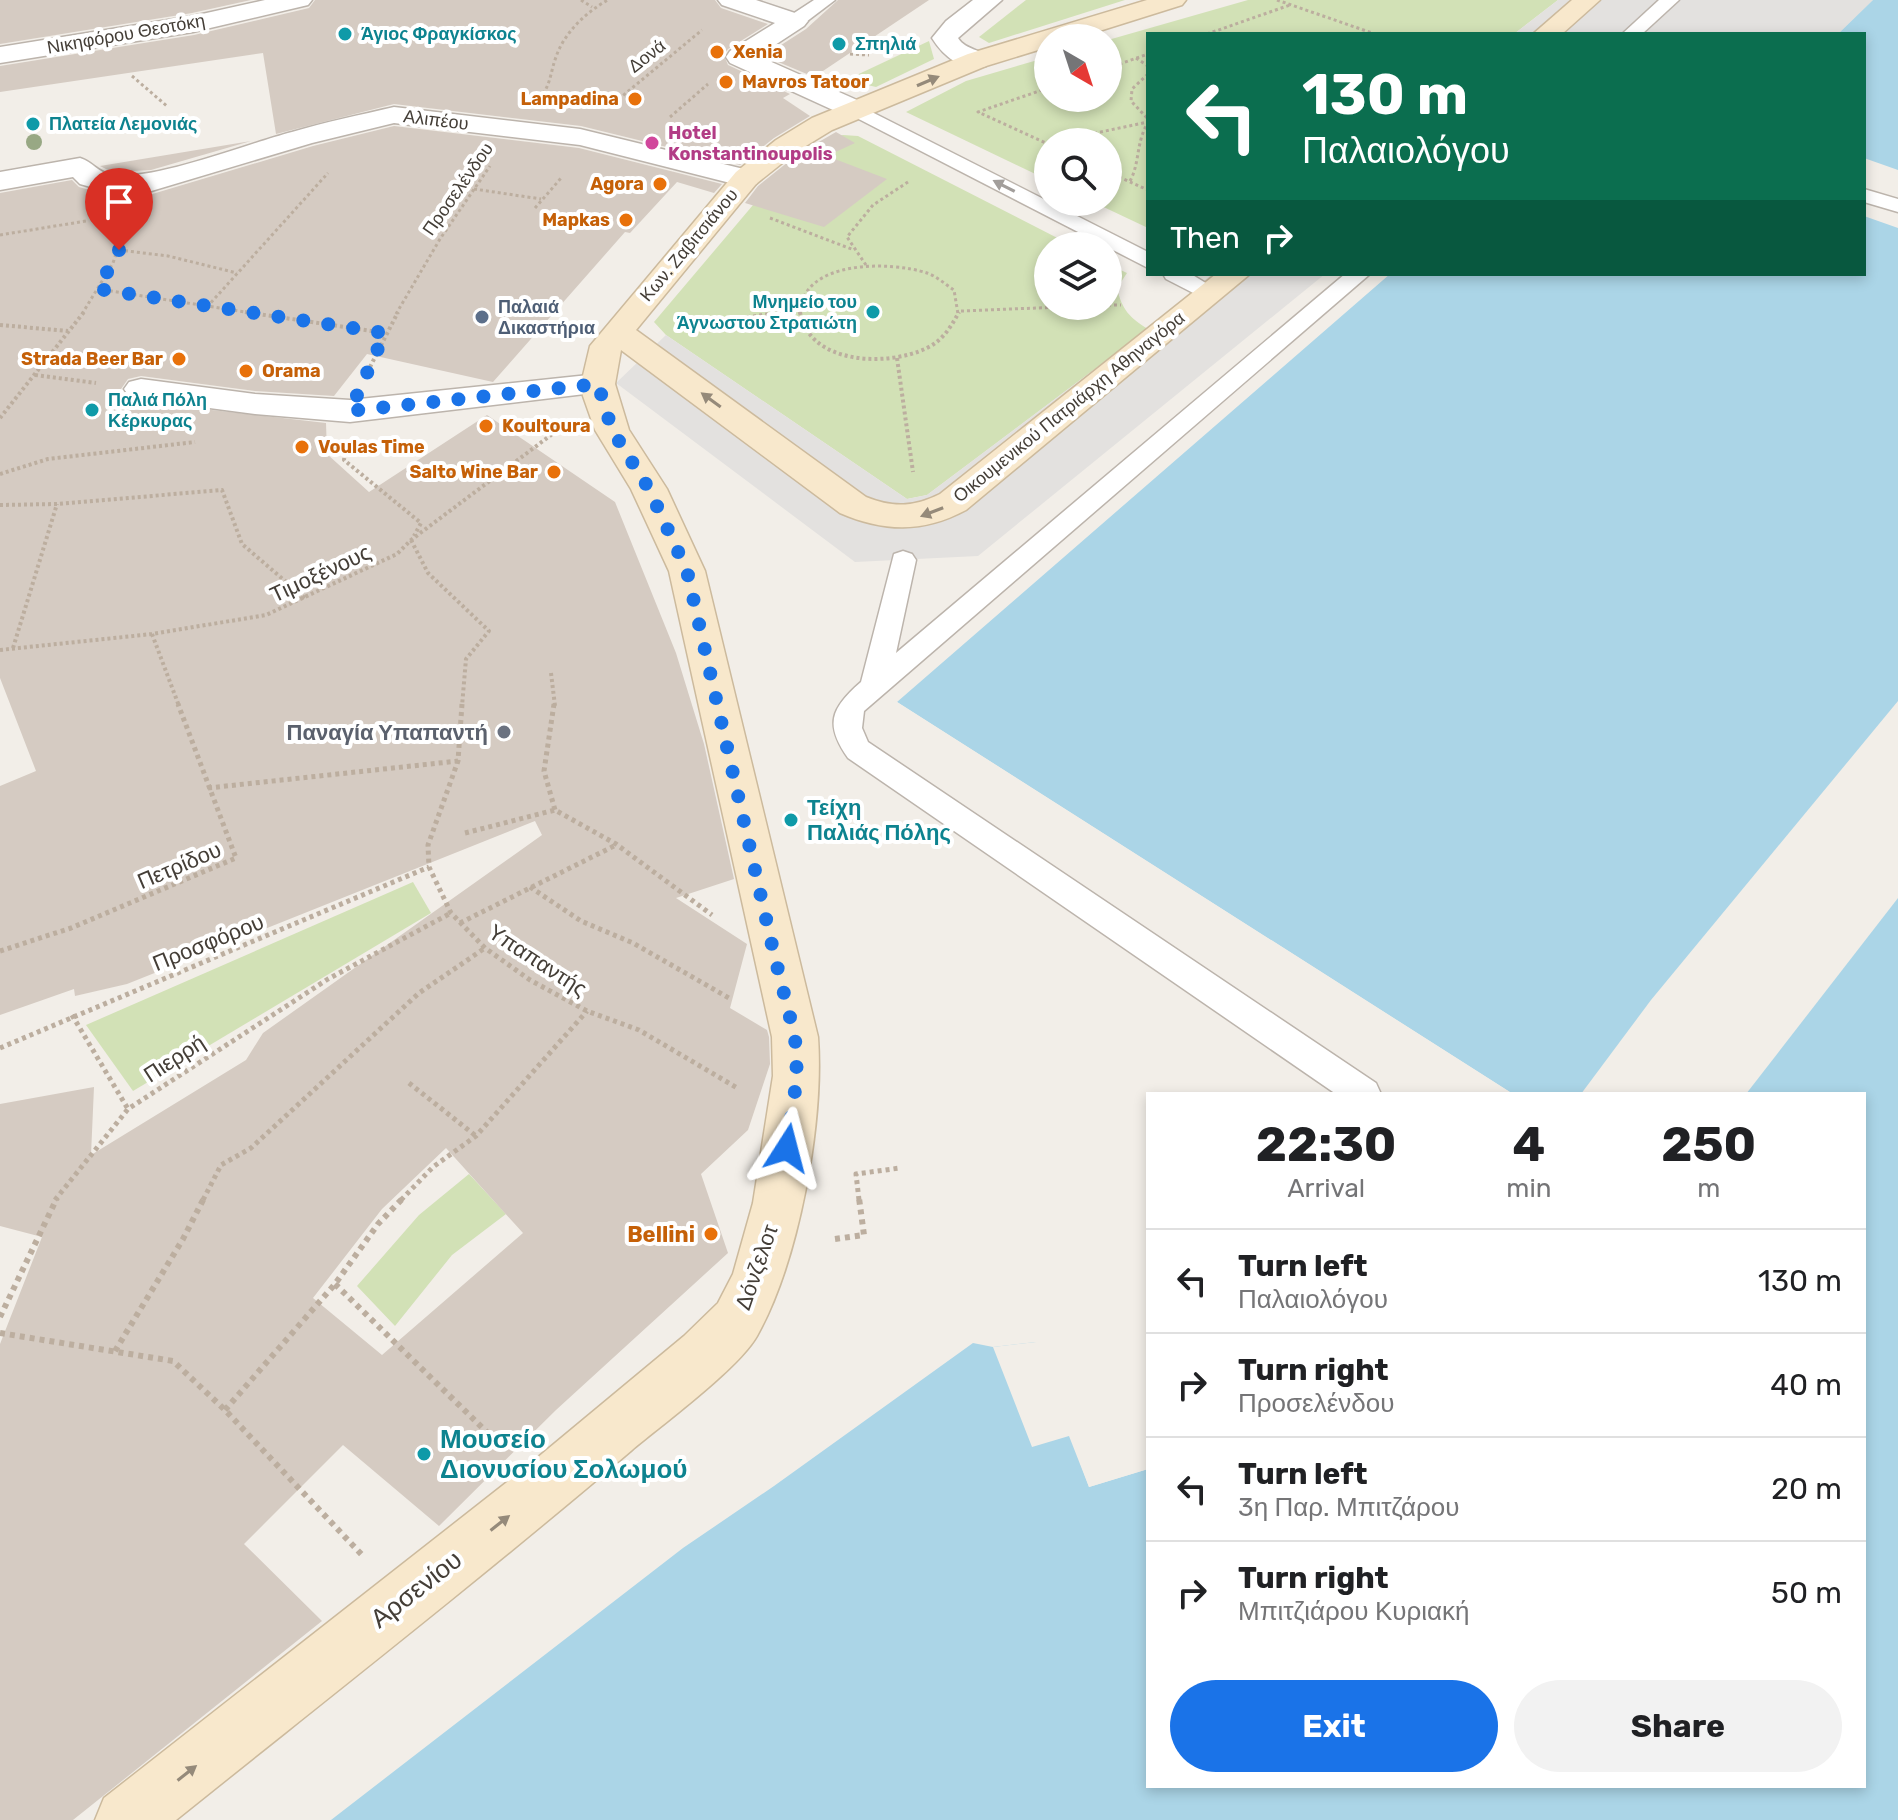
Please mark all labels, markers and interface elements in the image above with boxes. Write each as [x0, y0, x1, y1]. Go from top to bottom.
street label: Νικηφόρου Θεοτόκη [45, 9, 207, 59]
place label: Άγιος Φραγκίσκος [361, 23, 517, 45]
north arrow [1034, 24, 1122, 112]
map controls [1034, 24, 1122, 320]
marker: Άγιος Φραγκίσκος [336, 25, 354, 43]
place label: Σπηλιά [855, 33, 916, 55]
street label: Δονά [624, 35, 670, 77]
marker: Σπηλιά [830, 35, 848, 53]
place label: Xenia [733, 41, 783, 63]
marker: Xenia [708, 43, 726, 61]
text: 130 m [1302, 62, 1468, 128]
icon: left [1170, 64, 1274, 168]
place label: Mavros Tatoor [742, 71, 869, 93]
marker: Mavros Tatoor [717, 73, 735, 91]
one-way arrow [916, 74, 940, 87]
place label: Lampadina [520, 88, 619, 110]
marker: Lampadina [626, 90, 644, 108]
street label: Αλιπέου [402, 105, 470, 135]
place label: Πλατεία Λεμονιάς [49, 113, 197, 135]
marker: Πλατεία Λεμονιάς [24, 115, 42, 133]
place label: Hotel Konstantinoupolis [668, 122, 833, 165]
button: search [1034, 128, 1122, 216]
text: Παλαιολόγου [1302, 129, 1510, 172]
marker: Hotel Konstantinoupolis [643, 134, 661, 152]
street label: Προσελένδου [418, 138, 498, 240]
pin [85, 168, 153, 250]
place label: Agora [590, 173, 644, 195]
marker: Agora [651, 175, 669, 193]
icon: arrive [97, 180, 141, 224]
one-way arrow [993, 180, 1015, 194]
street label: Κων. Ζαβιτσιάνου [635, 184, 743, 306]
place label: Mapkas [542, 209, 610, 231]
marker: Mapkas [617, 211, 635, 229]
icon: right [1256, 216, 1300, 260]
text: Then [1170, 220, 1240, 256]
button: layers [1034, 232, 1122, 320]
place label: Μνημείο του Άγνωστου Στρατιώτη [677, 291, 857, 334]
place label: Παλαιά Δικαστήρια [498, 296, 595, 339]
marker: Μνημείο του Άγνωστου Στρατιώτη [864, 303, 882, 321]
street label: Οικουμενικού Πατριάρχη Αθηναγόρα [949, 307, 1189, 507]
marker: Παλαιά Δικαστήρια [473, 308, 491, 326]
place label: Strada Beer Bar [21, 348, 163, 370]
marker: Strada Beer Bar [170, 350, 188, 368]
place label: Orama [262, 360, 321, 382]
marker: Orama [237, 362, 255, 380]
place label: Παλιά Πόλη Κέρκυρας [108, 389, 207, 432]
one-way arrow [700, 392, 721, 408]
marker: Παλιά Πόλη Κέρκυρας [83, 401, 101, 419]
place label: Koultoura [502, 415, 591, 437]
marker: Koultoura [477, 417, 495, 435]
place label: Voulas Time [318, 436, 425, 458]
marker: Voulas Time [293, 438, 311, 456]
place label: Salto Wine Bar [410, 461, 538, 483]
marker: Salto Wine Bar [545, 463, 563, 481]
one-way arrow [920, 506, 944, 519]
street label: Τιμοξένους [266, 538, 375, 608]
place label: Παναγία Υπαπαντή [287, 719, 488, 746]
marker: Παναγία Υπαπαντή [495, 723, 513, 741]
place label: Τείχη Παλιάς Πόλης [807, 794, 951, 846]
marker: Τείχη Παλιάς Πόλης [782, 811, 800, 829]
street label: Πετρίδου [133, 836, 225, 895]
street label: Προσφόρου [149, 908, 268, 977]
street label: Υπαπαντής [483, 918, 592, 1002]
street label: Πιερρή [138, 1029, 210, 1088]
position arrow [745, 1106, 829, 1190]
text: 22:30 [1256, 1116, 1397, 1173]
text: 4 [1513, 1116, 1545, 1173]
text: 250 [1661, 1116, 1756, 1173]
text: Arrival [1287, 1173, 1365, 1204]
text: min [1506, 1173, 1552, 1204]
text: m [1697, 1173, 1720, 1204]
place label: Bellini [627, 1221, 695, 1248]
street label: Δόνζελοτ [729, 1221, 784, 1314]
marker: Bellini [702, 1225, 720, 1243]
text: Turn left [1238, 1248, 1368, 1284]
icon: left [1170, 1259, 1214, 1303]
text: 130 m [1758, 1263, 1842, 1299]
text: Παλαιολόγου [1238, 1284, 1388, 1315]
text: Turn right [1238, 1352, 1389, 1388]
icon: right [1170, 1363, 1214, 1407]
text: 40 m [1770, 1367, 1842, 1403]
text: Προσελένδου [1238, 1388, 1394, 1419]
place label: Μουσείο Διονυσίου Σολωμού [440, 1424, 687, 1485]
marker: Μουσείο Διονυσίου Σολωμού [415, 1445, 433, 1463]
text: Turn left [1238, 1456, 1368, 1492]
icon: left [1170, 1467, 1214, 1511]
text: 20 m [1771, 1471, 1842, 1507]
text: 3η Παρ. Μπιτζάρου [1238, 1492, 1459, 1523]
one-way arrow [490, 1515, 510, 1531]
street label: Αρσενίου [365, 1544, 468, 1635]
text: Turn right [1238, 1560, 1389, 1596]
icon: right [1170, 1571, 1214, 1615]
text: 50 m [1771, 1575, 1842, 1611]
text: Μπιτζιάρου Κυριακή [1238, 1596, 1470, 1627]
button: Exit [1170, 1680, 1498, 1772]
button: Share [1514, 1680, 1842, 1772]
one-way arrow [177, 1765, 197, 1781]

